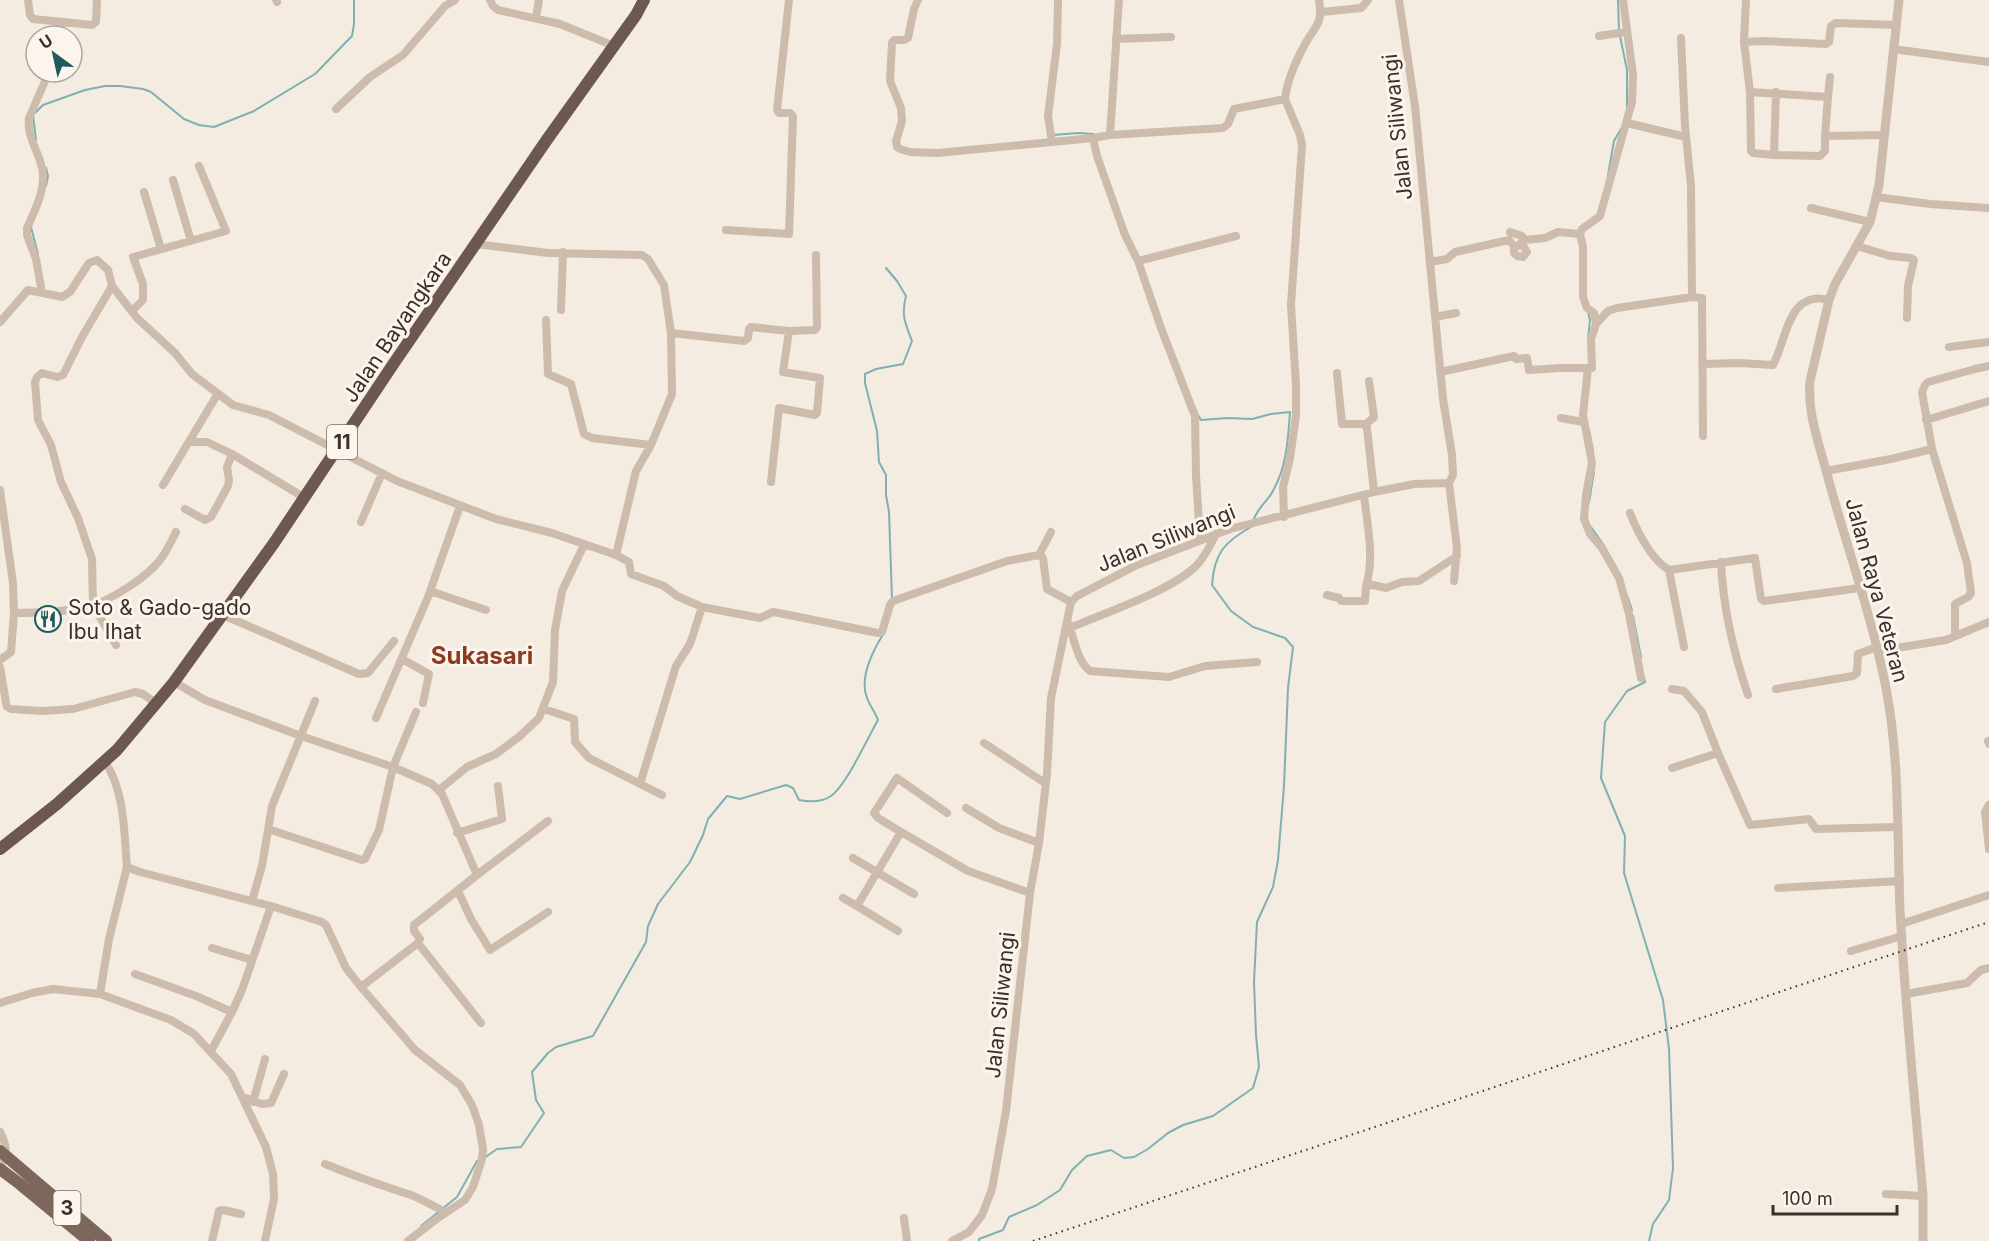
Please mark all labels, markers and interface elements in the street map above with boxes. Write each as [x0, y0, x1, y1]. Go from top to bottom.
north arrow [24, 24, 84, 84]
text: U [35, 30, 56, 53]
street label: Jalan Siliwangi [1377, 53, 1417, 201]
street label: Jalan Bayangkara [337, 247, 457, 407]
road number: 11 [327, 425, 357, 459]
street label: Jalan Raya Veteran [1840, 495, 1914, 685]
street label: Jalan Siliwangi [1093, 499, 1239, 577]
place label: Soto & Gado-gado Ibu Ihat [68, 595, 251, 644]
restaurant icon: Soto & Gado-gado Ibu Ihat [33, 604, 63, 634]
district label: Sukasari [431, 641, 533, 670]
street label: Jalan Siliwangi [980, 931, 1020, 1079]
scale bar [1773, 1178, 1898, 1216]
text: 100 m [1782, 1188, 1833, 1209]
road number: 3 [54, 1191, 80, 1225]

